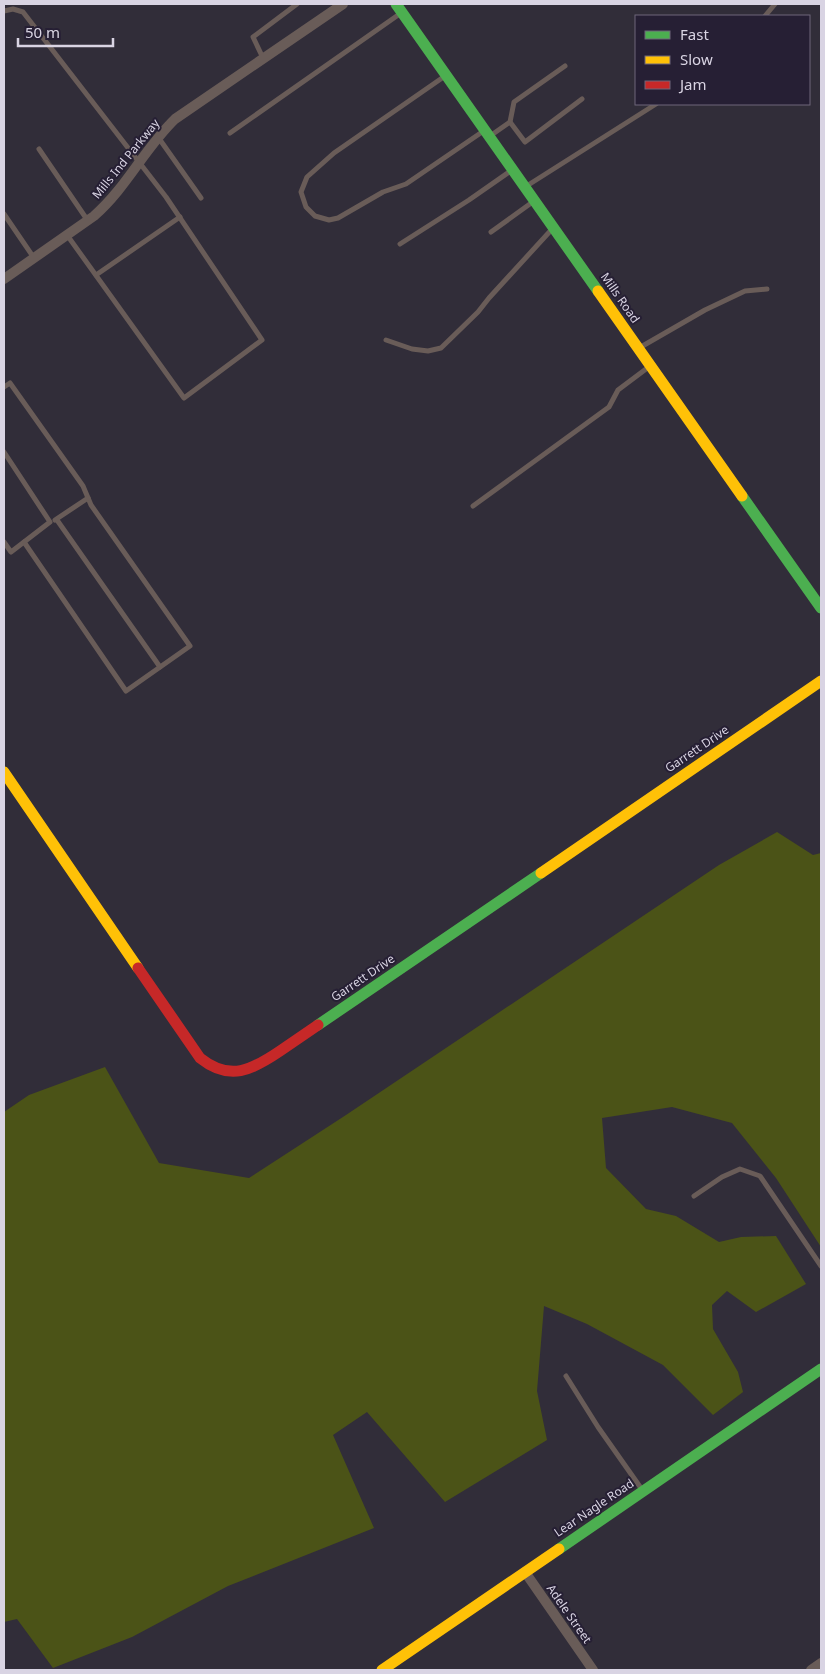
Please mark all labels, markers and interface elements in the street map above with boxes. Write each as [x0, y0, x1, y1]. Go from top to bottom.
scale bar [18, 15, 112, 47]
legend [635, 15, 810, 105]
text: 50 m [25, 22, 60, 42]
text: Fast [680, 24, 709, 44]
text: Slow [680, 49, 713, 69]
text: Jam [678, 74, 707, 94]
street label: Mills Ind Parkway [88, 114, 164, 202]
street label: Mills Road [597, 269, 644, 326]
street label: Garrett Drive [662, 721, 732, 776]
street label: Garrett Drive [328, 950, 398, 1005]
street label: Lear Nagle Road [550, 1475, 637, 1541]
street label: Adele Street [543, 1581, 596, 1647]

